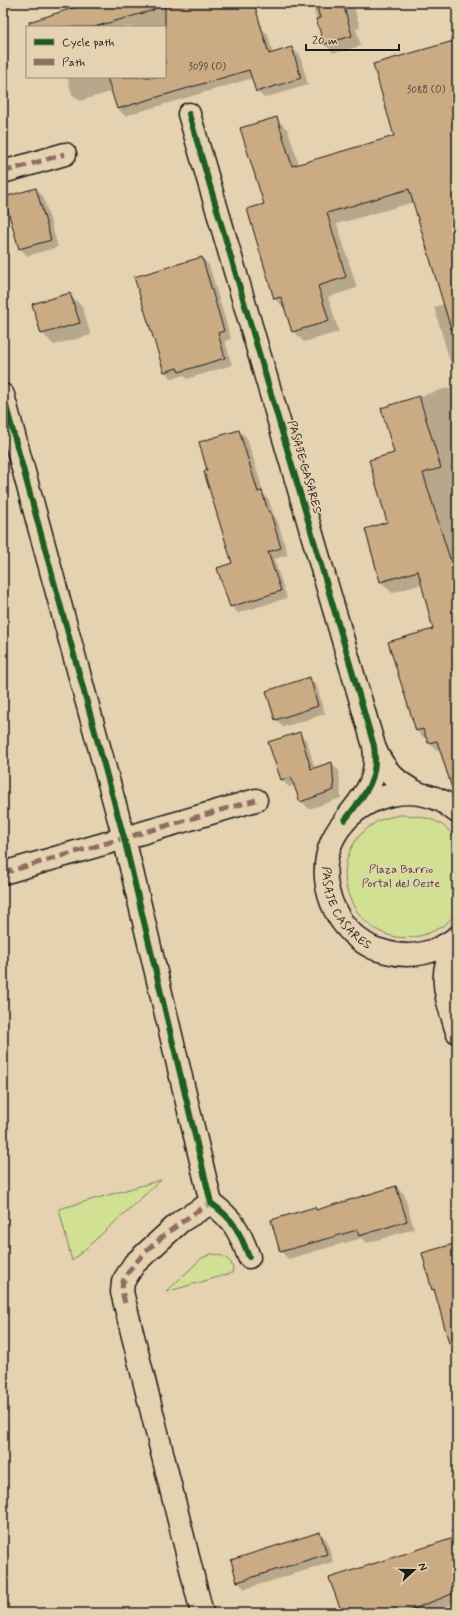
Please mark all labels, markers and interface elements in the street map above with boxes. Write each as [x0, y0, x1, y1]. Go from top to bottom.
legend [26, 26, 166, 78]
scale bar [306, 26, 399, 52]
text: 20 m [312, 33, 338, 49]
text: Cycle path [62, 35, 114, 51]
text: Path [62, 55, 85, 71]
house number: 3099 (O) [188, 61, 226, 74]
house number: 3088 (O) [407, 84, 446, 97]
street label: PASAJE CASARES [283, 419, 325, 516]
park label: Plaza Barrio Portal del Oeste [362, 862, 440, 892]
street label: PASAJE CASARES [318, 866, 374, 954]
north arrow [394, 1550, 434, 1590]
text: N [415, 1561, 430, 1573]

